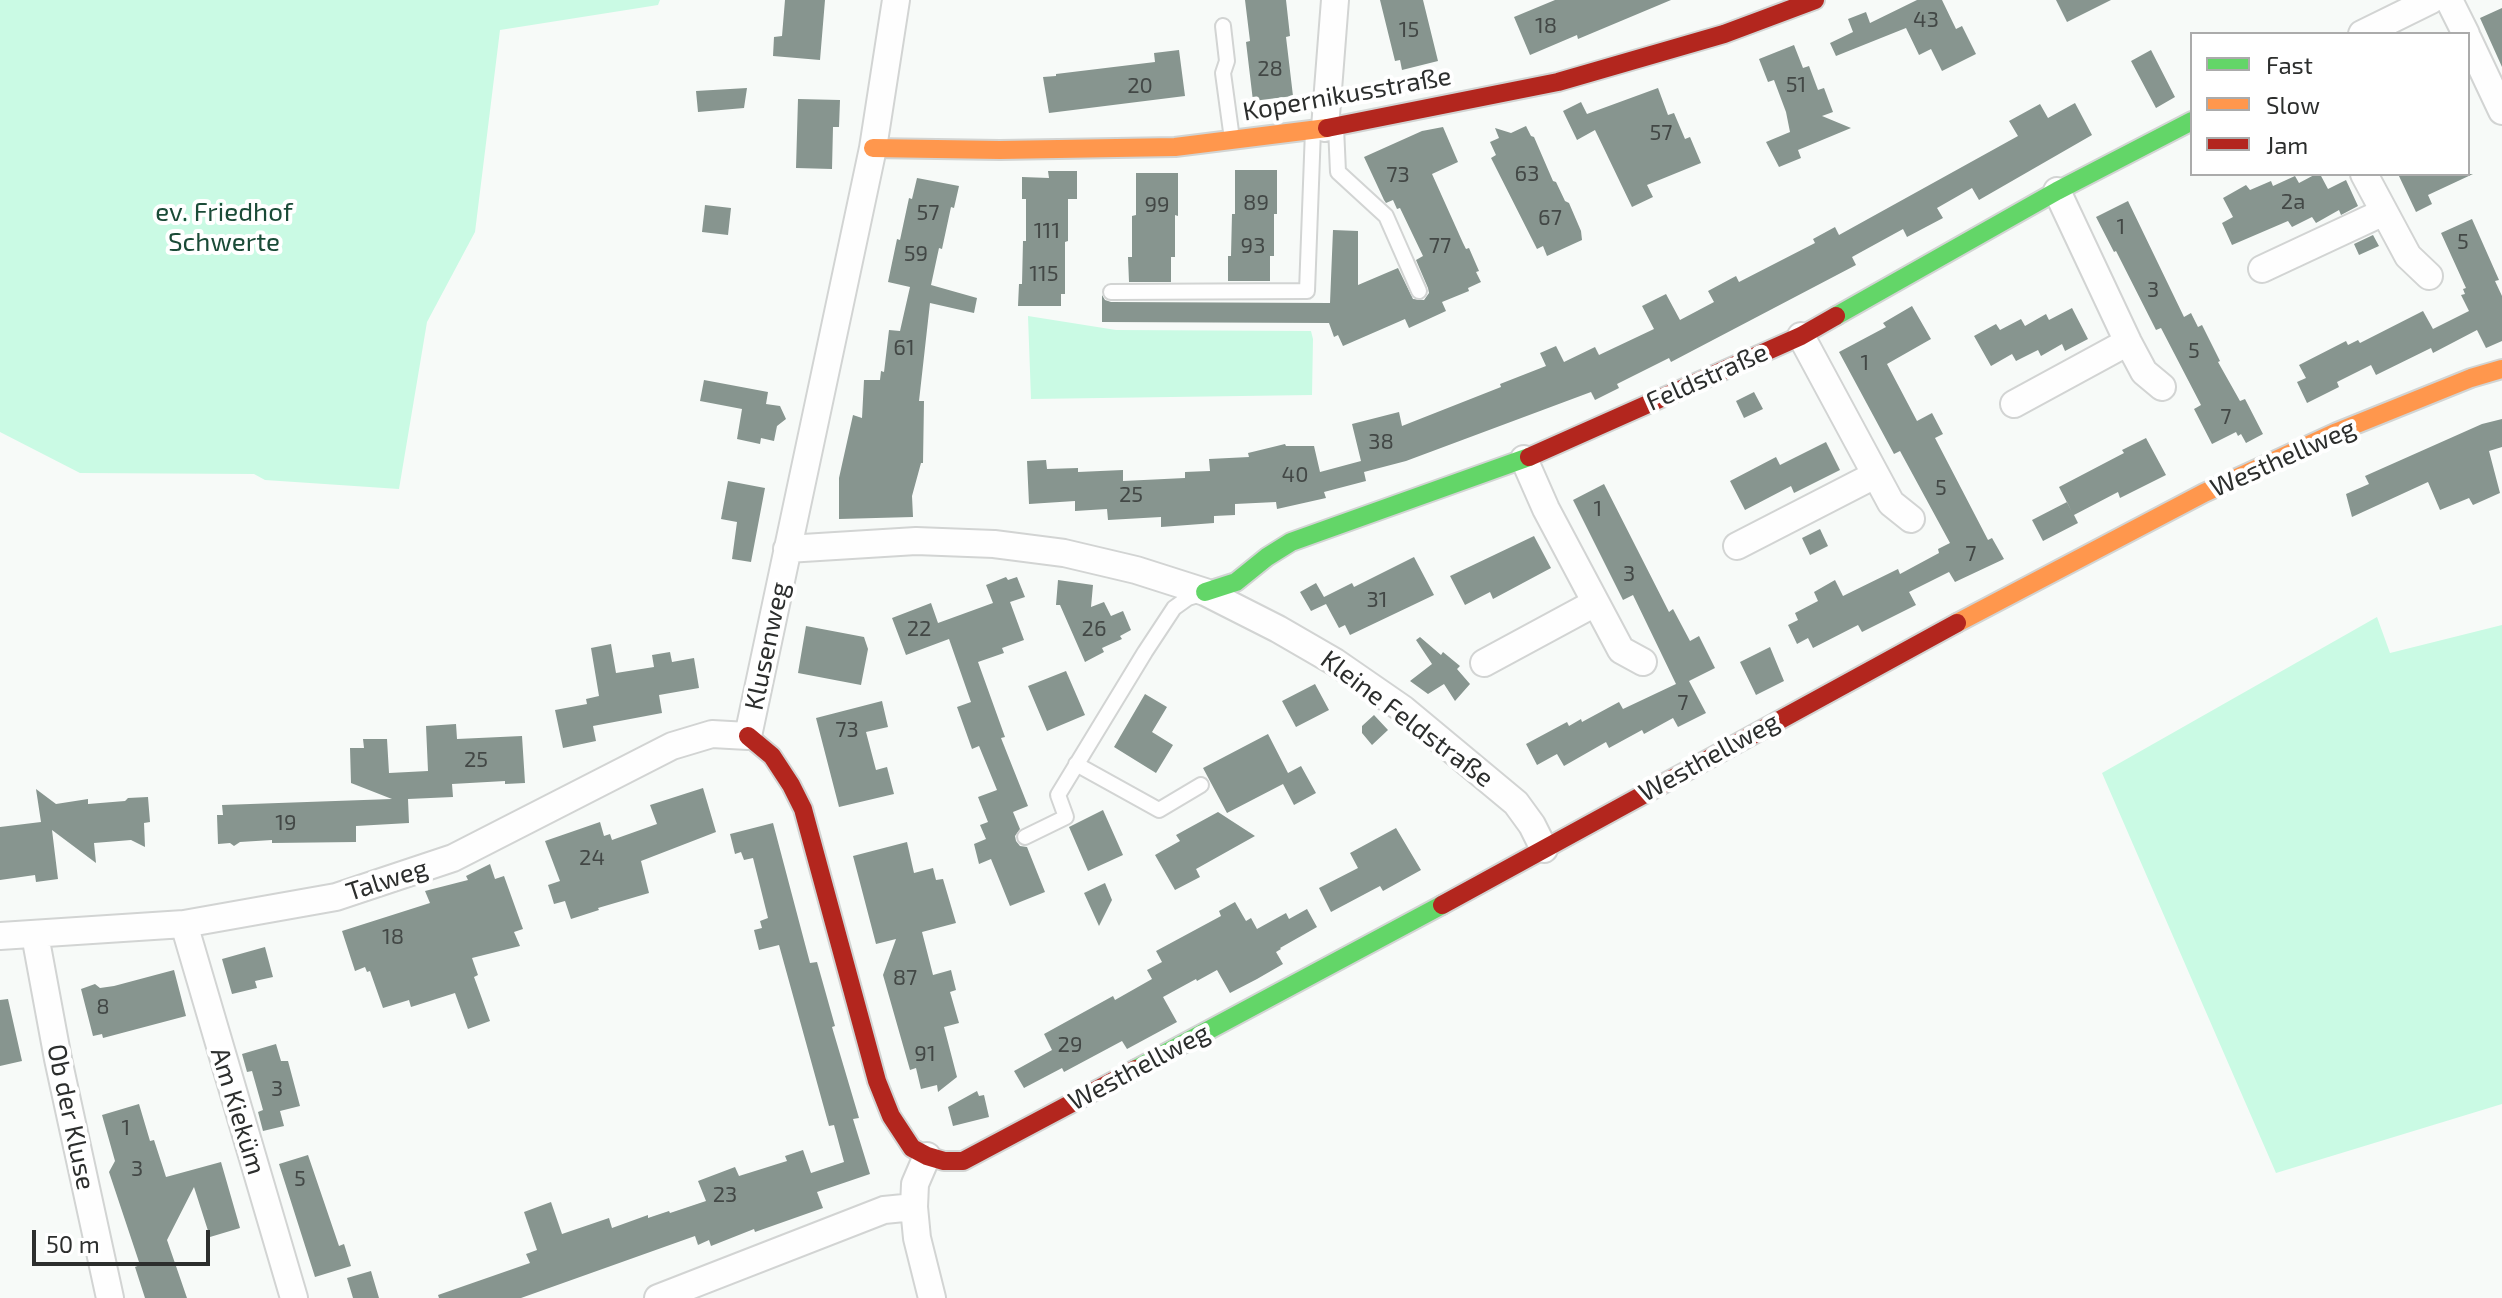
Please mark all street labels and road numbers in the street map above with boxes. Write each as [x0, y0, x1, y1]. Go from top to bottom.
street label: Kopernikusstraße [1240, 60, 1454, 128]
street label: Feldstraße [1642, 336, 1772, 418]
street label: Westhellweg [2206, 412, 2360, 504]
street label: Klusenweg [738, 579, 796, 713]
street label: Kleine Feldstraße [1315, 644, 1499, 794]
street label: Westhellweg [1634, 706, 1784, 808]
street label: Talweg [342, 852, 432, 908]
street label: Westhellweg [1063, 1017, 1215, 1117]
street label: Ob der Kluse [40, 1041, 102, 1193]
street label: Am Kieküm [204, 1044, 272, 1178]

